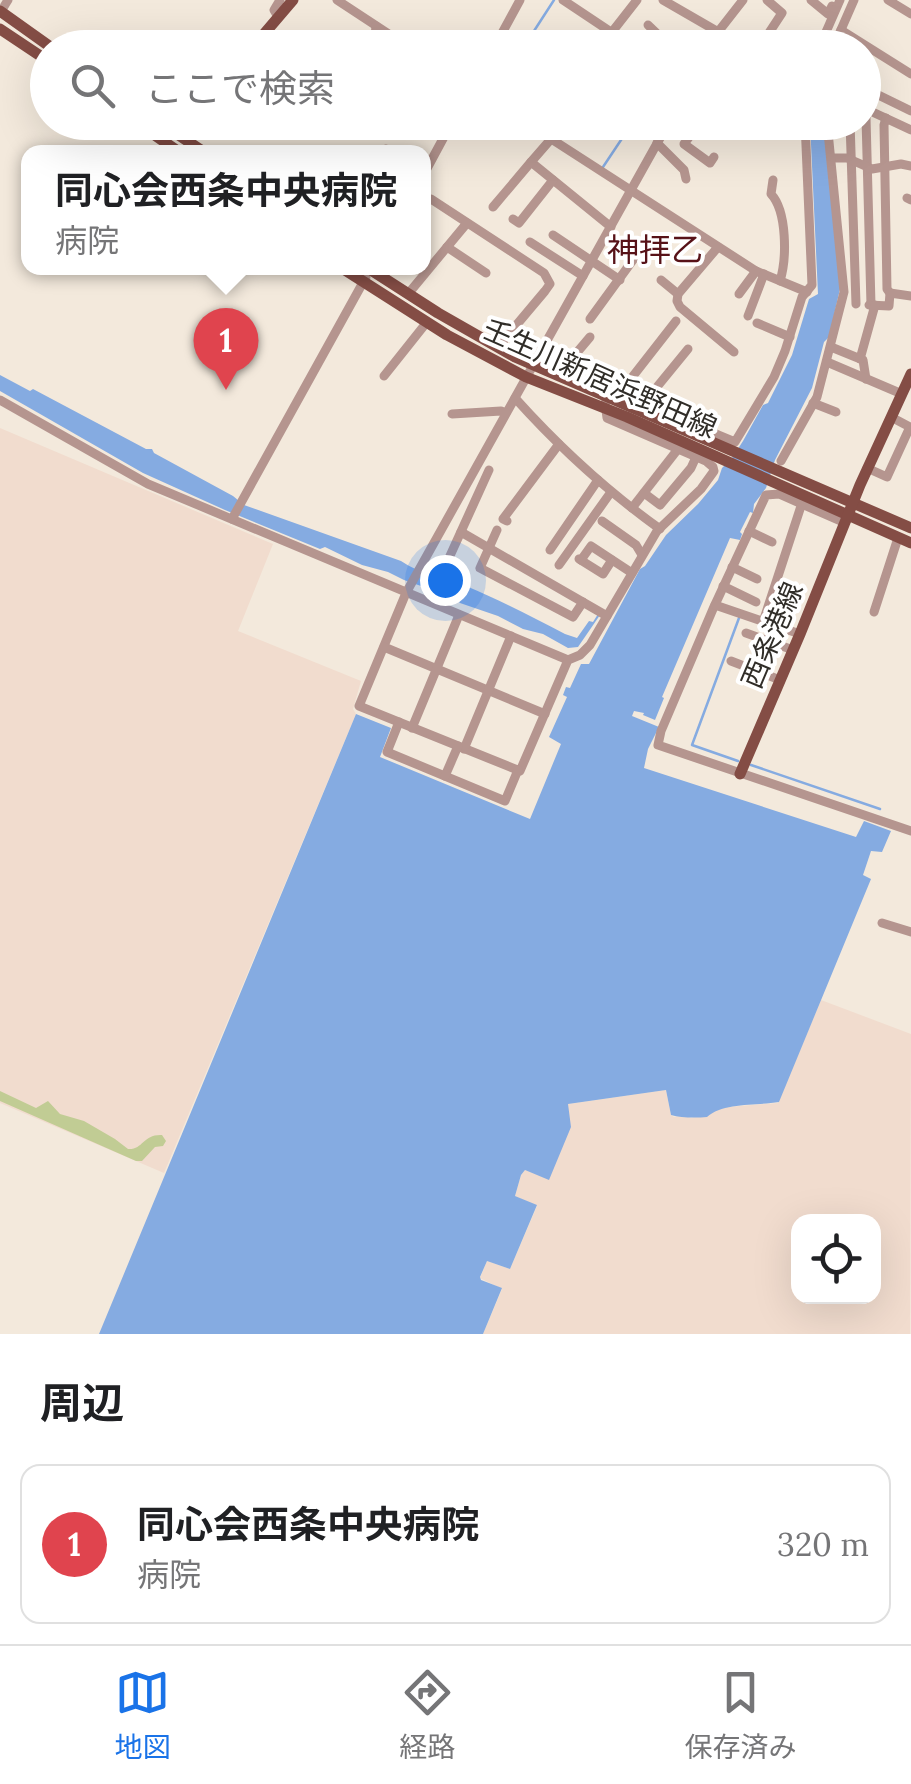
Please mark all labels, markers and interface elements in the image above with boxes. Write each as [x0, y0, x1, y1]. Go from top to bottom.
search box [30, 30, 881, 140]
icon: search [65, 58, 120, 113]
text: ここで検索 [145, 64, 335, 112]
popup [21, 145, 431, 275]
text: 同心会西条中央病院 [55, 166, 397, 214]
text: 病院 [55, 220, 119, 261]
district label: 神拝乙 [607, 229, 703, 270]
pin: 1 [194, 308, 258, 390]
street label: 壬生川新居浜野田線 [478, 310, 722, 446]
your location [420, 555, 471, 606]
street label: 西条港線 [734, 576, 810, 694]
map controls [791, 1214, 881, 1304]
button: locate [791, 1214, 881, 1304]
text: 周辺 [40, 1376, 124, 1430]
text: 同心会西条中央病院 [137, 1500, 479, 1548]
text: 1 [68, 1524, 81, 1565]
text: 320 m [777, 1524, 869, 1565]
text: 病院 [137, 1554, 201, 1595]
tab: 地図 [114, 1665, 171, 1765]
tab: 経路 [399, 1665, 456, 1765]
tab: 保存済み [684, 1665, 797, 1765]

